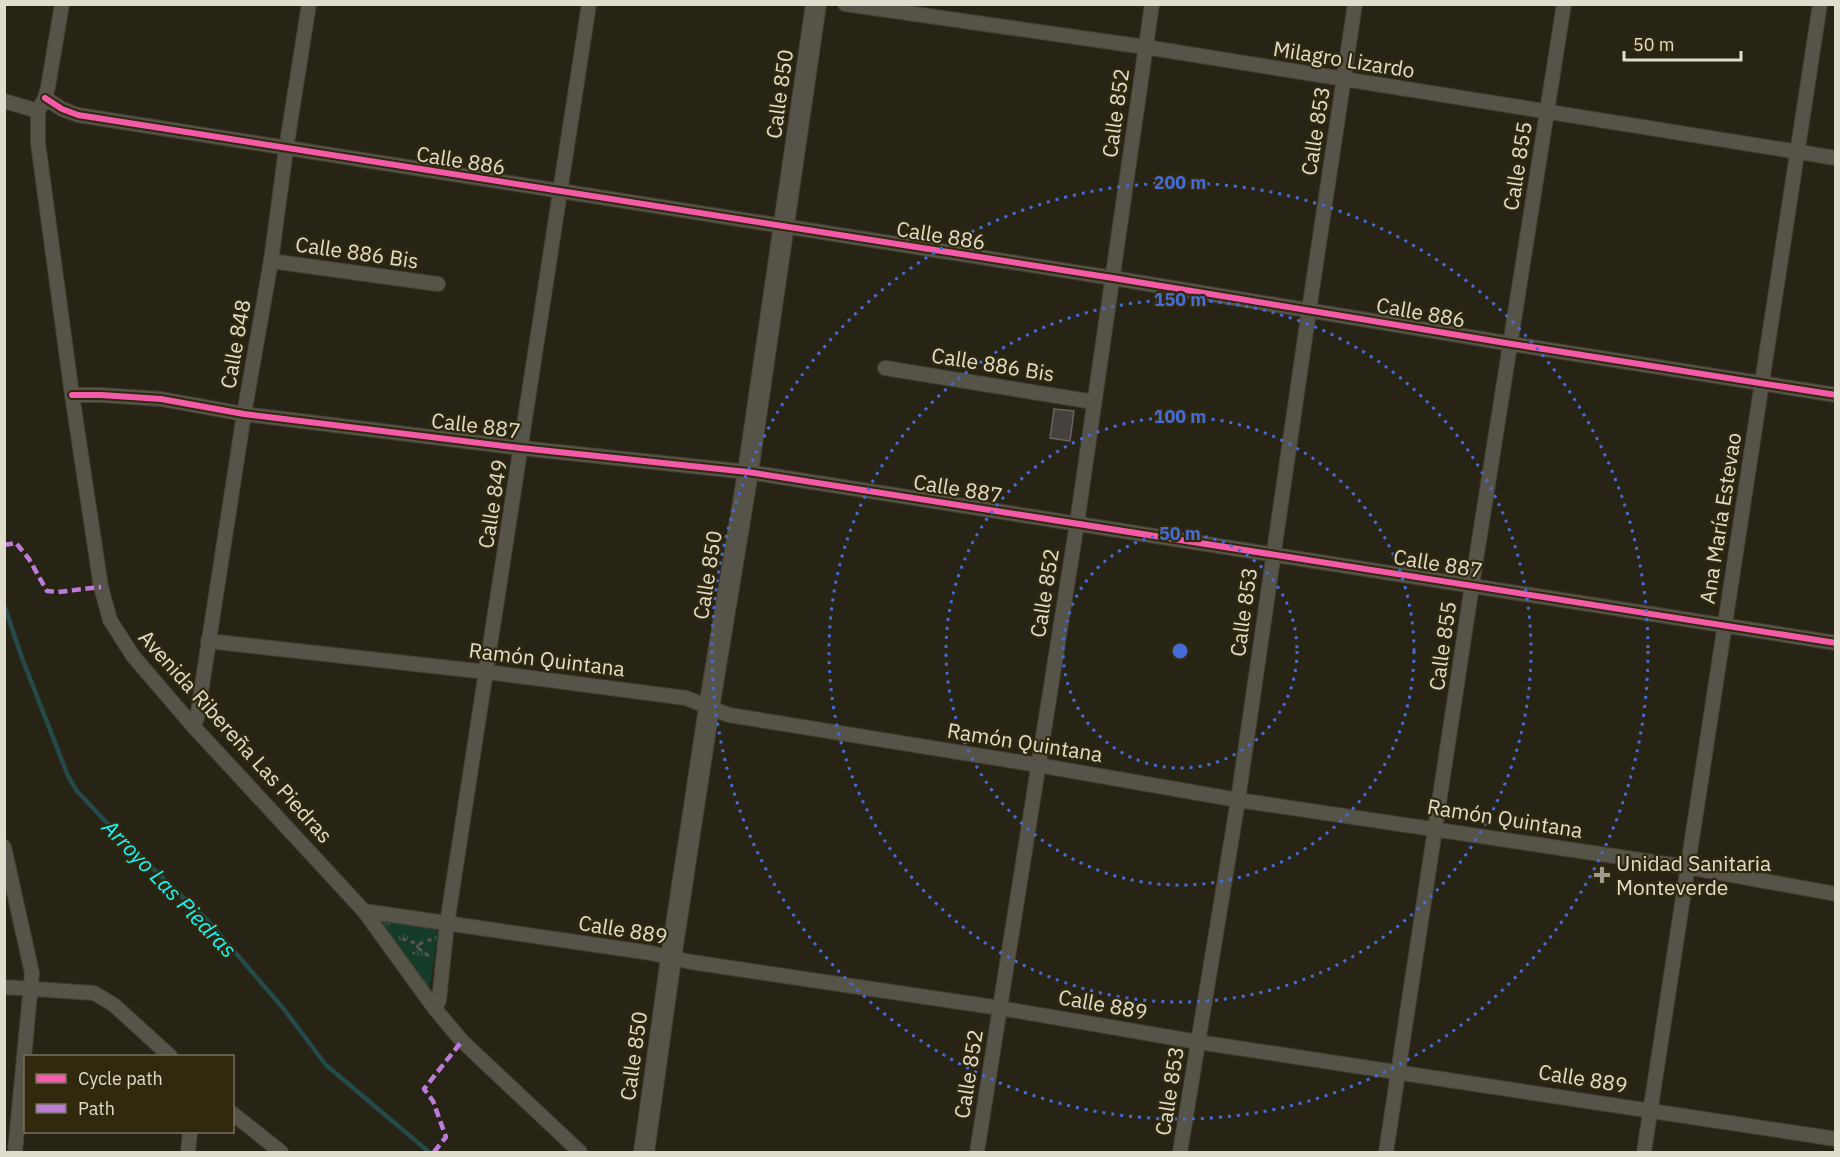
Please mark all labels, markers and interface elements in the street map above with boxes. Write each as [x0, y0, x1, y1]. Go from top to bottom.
scale bar [1624, 24, 1741, 62]
text: 50 m [1633, 33, 1675, 56]
street label: Milagro Lizardo [1271, 34, 1417, 84]
street label: Calle 850 [759, 48, 799, 140]
street label: Calle 852 [1095, 67, 1135, 159]
street label: Calle 853 [1294, 84, 1336, 178]
street label: Calle 855 [1496, 119, 1538, 213]
street label: Calle 886 [414, 139, 508, 181]
text: 200 m [1154, 171, 1206, 194]
street label: Calle 886 [894, 214, 988, 256]
street label: Calle 886 Bis [294, 230, 420, 274]
text: 150 m [1154, 288, 1206, 311]
street label: Calle 886 [1374, 290, 1468, 334]
street label: Calle 848 [213, 297, 257, 391]
street label: Calle 886 Bis [930, 340, 1056, 388]
text: 100 m [1154, 405, 1206, 428]
street label: Calle 887 [430, 406, 522, 444]
street label: Ana María Estevao [1693, 430, 1747, 606]
street label: Calle 849 [471, 457, 513, 551]
street label: Calle 887 [911, 467, 1005, 509]
text: 50 m [1159, 522, 1201, 545]
street label: Calle 850 [686, 528, 728, 622]
street label: Calle 887 [1391, 542, 1485, 584]
street label: Calle 852 [1023, 546, 1065, 640]
street label: Calle 853 [1223, 566, 1263, 658]
street label: Calle 855 [1422, 600, 1462, 692]
street label: Avenida Ribereña Las Piedras [133, 624, 339, 848]
street label: Ramón Quintana [467, 636, 627, 682]
centre of rings [1170, 641, 1190, 661]
street label: Ramón Quintana [945, 716, 1105, 768]
street label: Ramón Quintana [1425, 792, 1585, 844]
water label: Arroyo Las Piedras [96, 812, 243, 963]
place label: Unidad Sanitaria Monteverde [1616, 849, 1771, 901]
marker: Unidad Sanitaria Monteverde [1593, 866, 1611, 884]
street label: Calle 889 [576, 908, 670, 950]
street label: Calle 889 [1056, 982, 1150, 1026]
street label: Calle 850 [613, 1010, 653, 1102]
street label: Calle 852 [947, 1027, 989, 1121]
street label: Calle 853 [1148, 1044, 1190, 1138]
legend [24, 1055, 234, 1133]
street label: Calle 889 [1536, 1057, 1630, 1099]
text: Cycle path [78, 1067, 163, 1090]
text: Path [78, 1097, 115, 1120]

